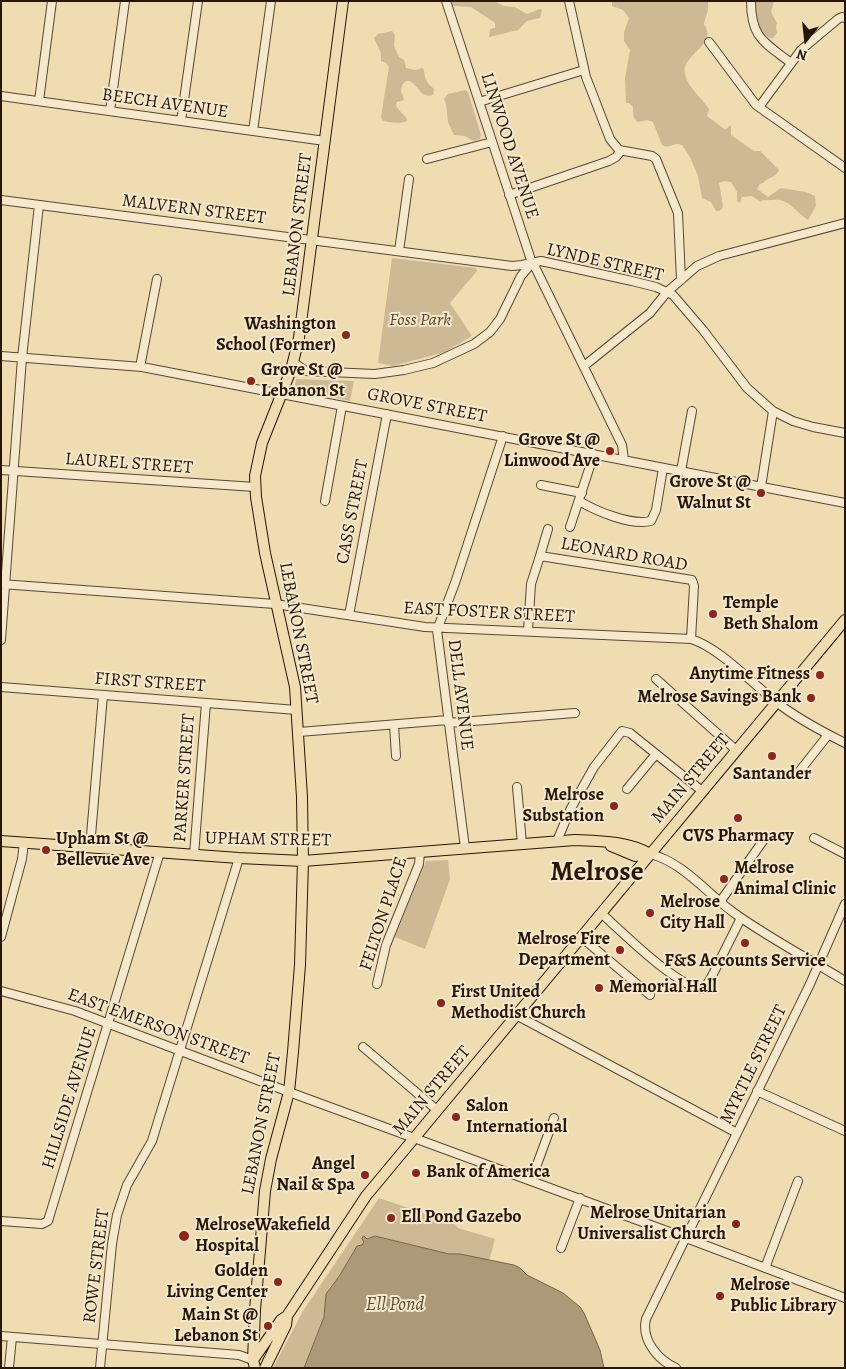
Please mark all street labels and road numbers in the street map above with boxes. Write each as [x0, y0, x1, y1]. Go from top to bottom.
street label: LINWOOD AVENUE [475, 70, 543, 222]
street label: BEECH AVENUE [100, 84, 230, 124]
street label: LEBANON STREET [279, 152, 317, 298]
street label: MALVERN STREET [121, 190, 267, 230]
street label: LYNDE STREET [544, 239, 666, 287]
street label: GROVE STREET [365, 384, 489, 428]
street label: LAUREL STREET [64, 449, 194, 479]
street label: CASS STREET [332, 458, 374, 566]
street label: LEONARD ROAD [559, 533, 689, 577]
street label: LEBANON STREET [274, 560, 322, 706]
street label: EAST FOSTER STREET [403, 598, 575, 628]
street label: DELL AVENUE [442, 638, 478, 752]
street label: FIRST STREET [94, 668, 206, 698]
street label: PARKER STREET [170, 713, 200, 843]
street label: MAIN STREET [647, 730, 735, 828]
street label: UPHAM STREET [205, 828, 331, 852]
street label: FELTON PLACE [355, 854, 413, 974]
street label: EAST EMERSON STREET [64, 984, 252, 1070]
street label: MYRTLE STREET [716, 1002, 792, 1128]
street label: HILLSIDE AVENUE [38, 1024, 102, 1172]
street label: MAIN STREET [388, 1042, 476, 1140]
street label: LEBANON STREET [238, 1051, 286, 1197]
street label: ROWE STREET [79, 1208, 115, 1324]

